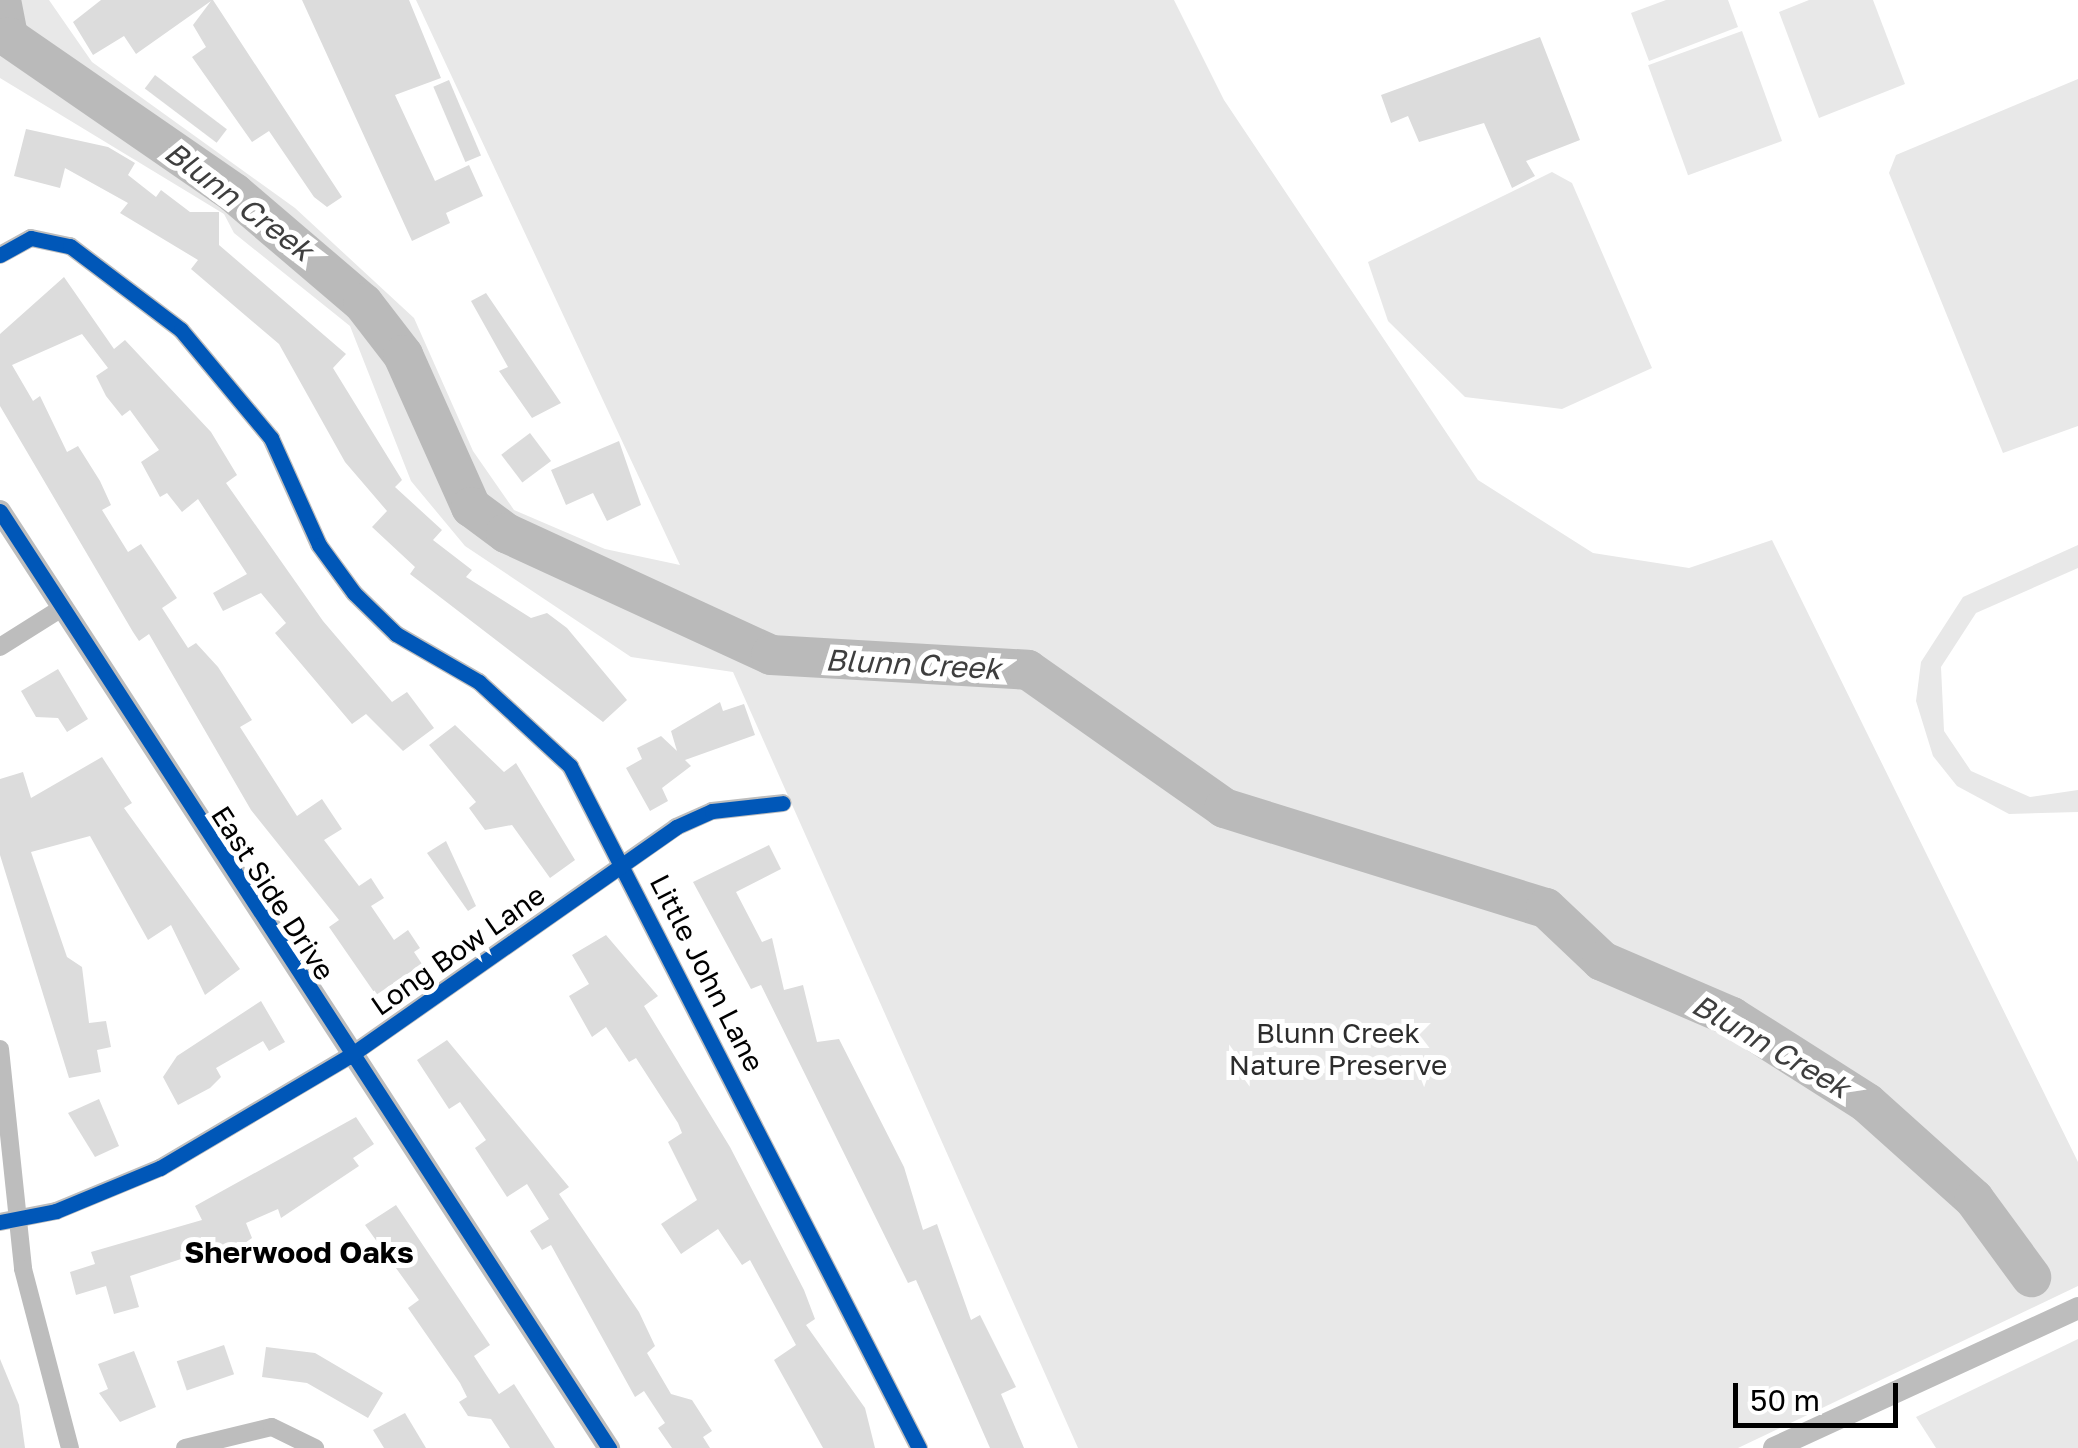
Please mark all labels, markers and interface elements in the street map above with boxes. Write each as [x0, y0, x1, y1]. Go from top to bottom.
water label: Blunn Creek [158, 134, 320, 268]
water label: Blunn Creek [824, 641, 1002, 687]
street label: East Side Drive [204, 800, 342, 986]
street label: Little John Lane [643, 869, 771, 1077]
street label: Long Bow Lane [365, 878, 551, 1022]
water label: Blunn Creek [1686, 986, 1856, 1106]
park label: Blunn Creek Nature Preserve [1229, 1016, 1447, 1082]
district label: Sherwood Oaks [184, 1234, 414, 1270]
scale bar [1738, 1363, 1903, 1425]
text: 50 m [1750, 1382, 1820, 1418]

